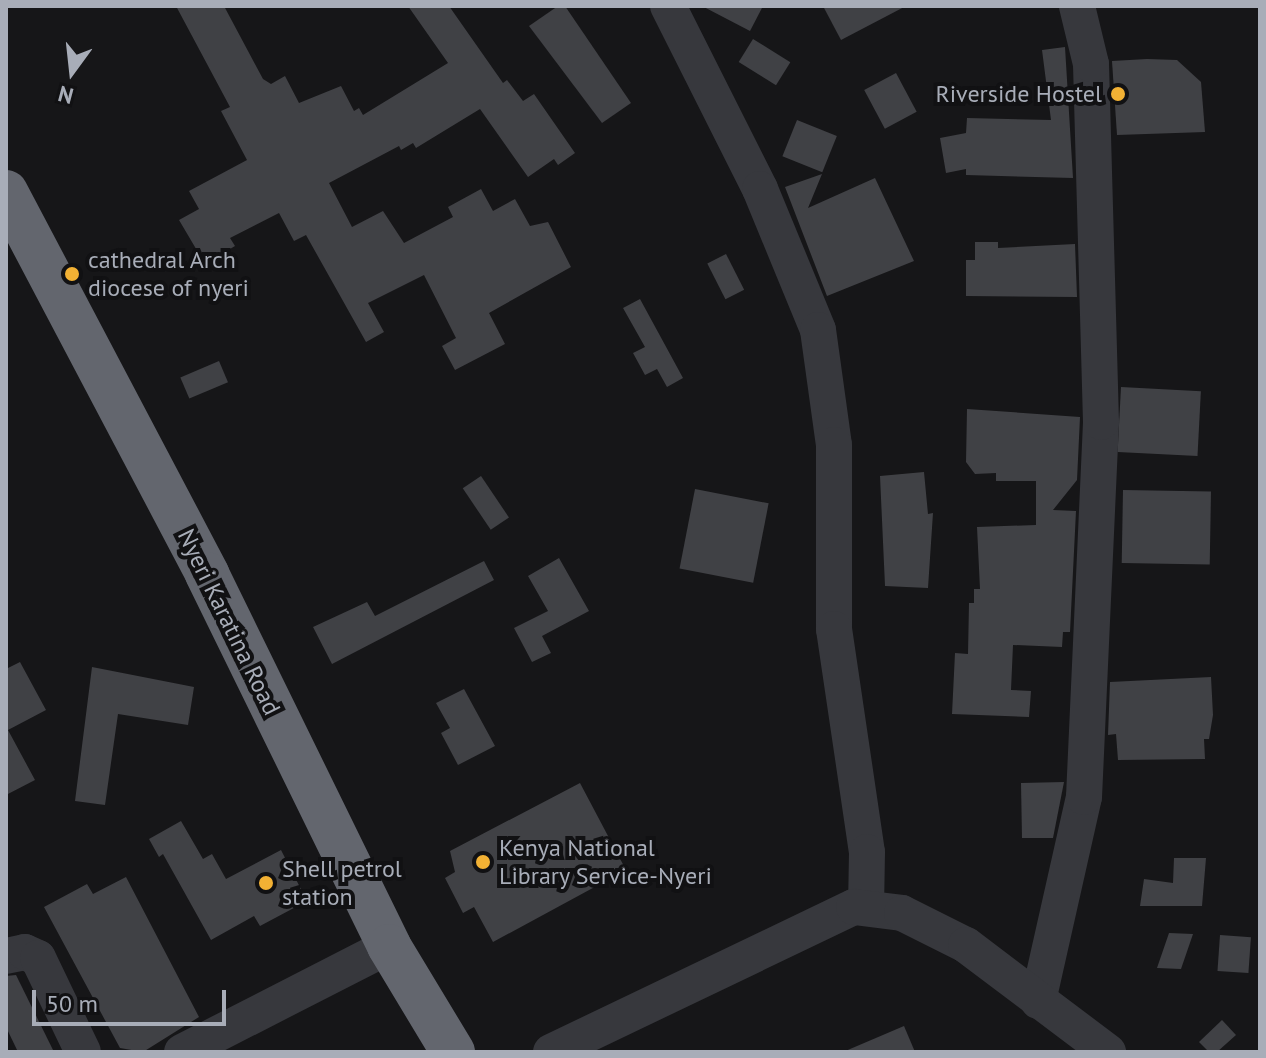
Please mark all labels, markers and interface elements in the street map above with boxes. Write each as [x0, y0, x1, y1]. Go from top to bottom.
north arrow [32, 32, 112, 112]
text: N [55, 80, 76, 111]
place label: Riverside Hostel [935, 80, 1102, 108]
marker: Riverside Hostel [1109, 85, 1127, 103]
place label: cathedral Arch diocese of nyeri [88, 246, 249, 302]
marker: cathedral Arch diocese of nyeri [63, 265, 81, 283]
street label: Nyeri Karatina Road [172, 524, 286, 720]
place label: Kenya National Library Service-Nyeri [499, 834, 713, 890]
marker: Kenya National Library Service-Nyeri [474, 853, 492, 871]
place label: Shell petrol station [282, 855, 402, 911]
marker: Shell petrol station [257, 874, 275, 892]
scale bar [36, 974, 230, 1024]
text: 50 m [46, 988, 98, 1019]

